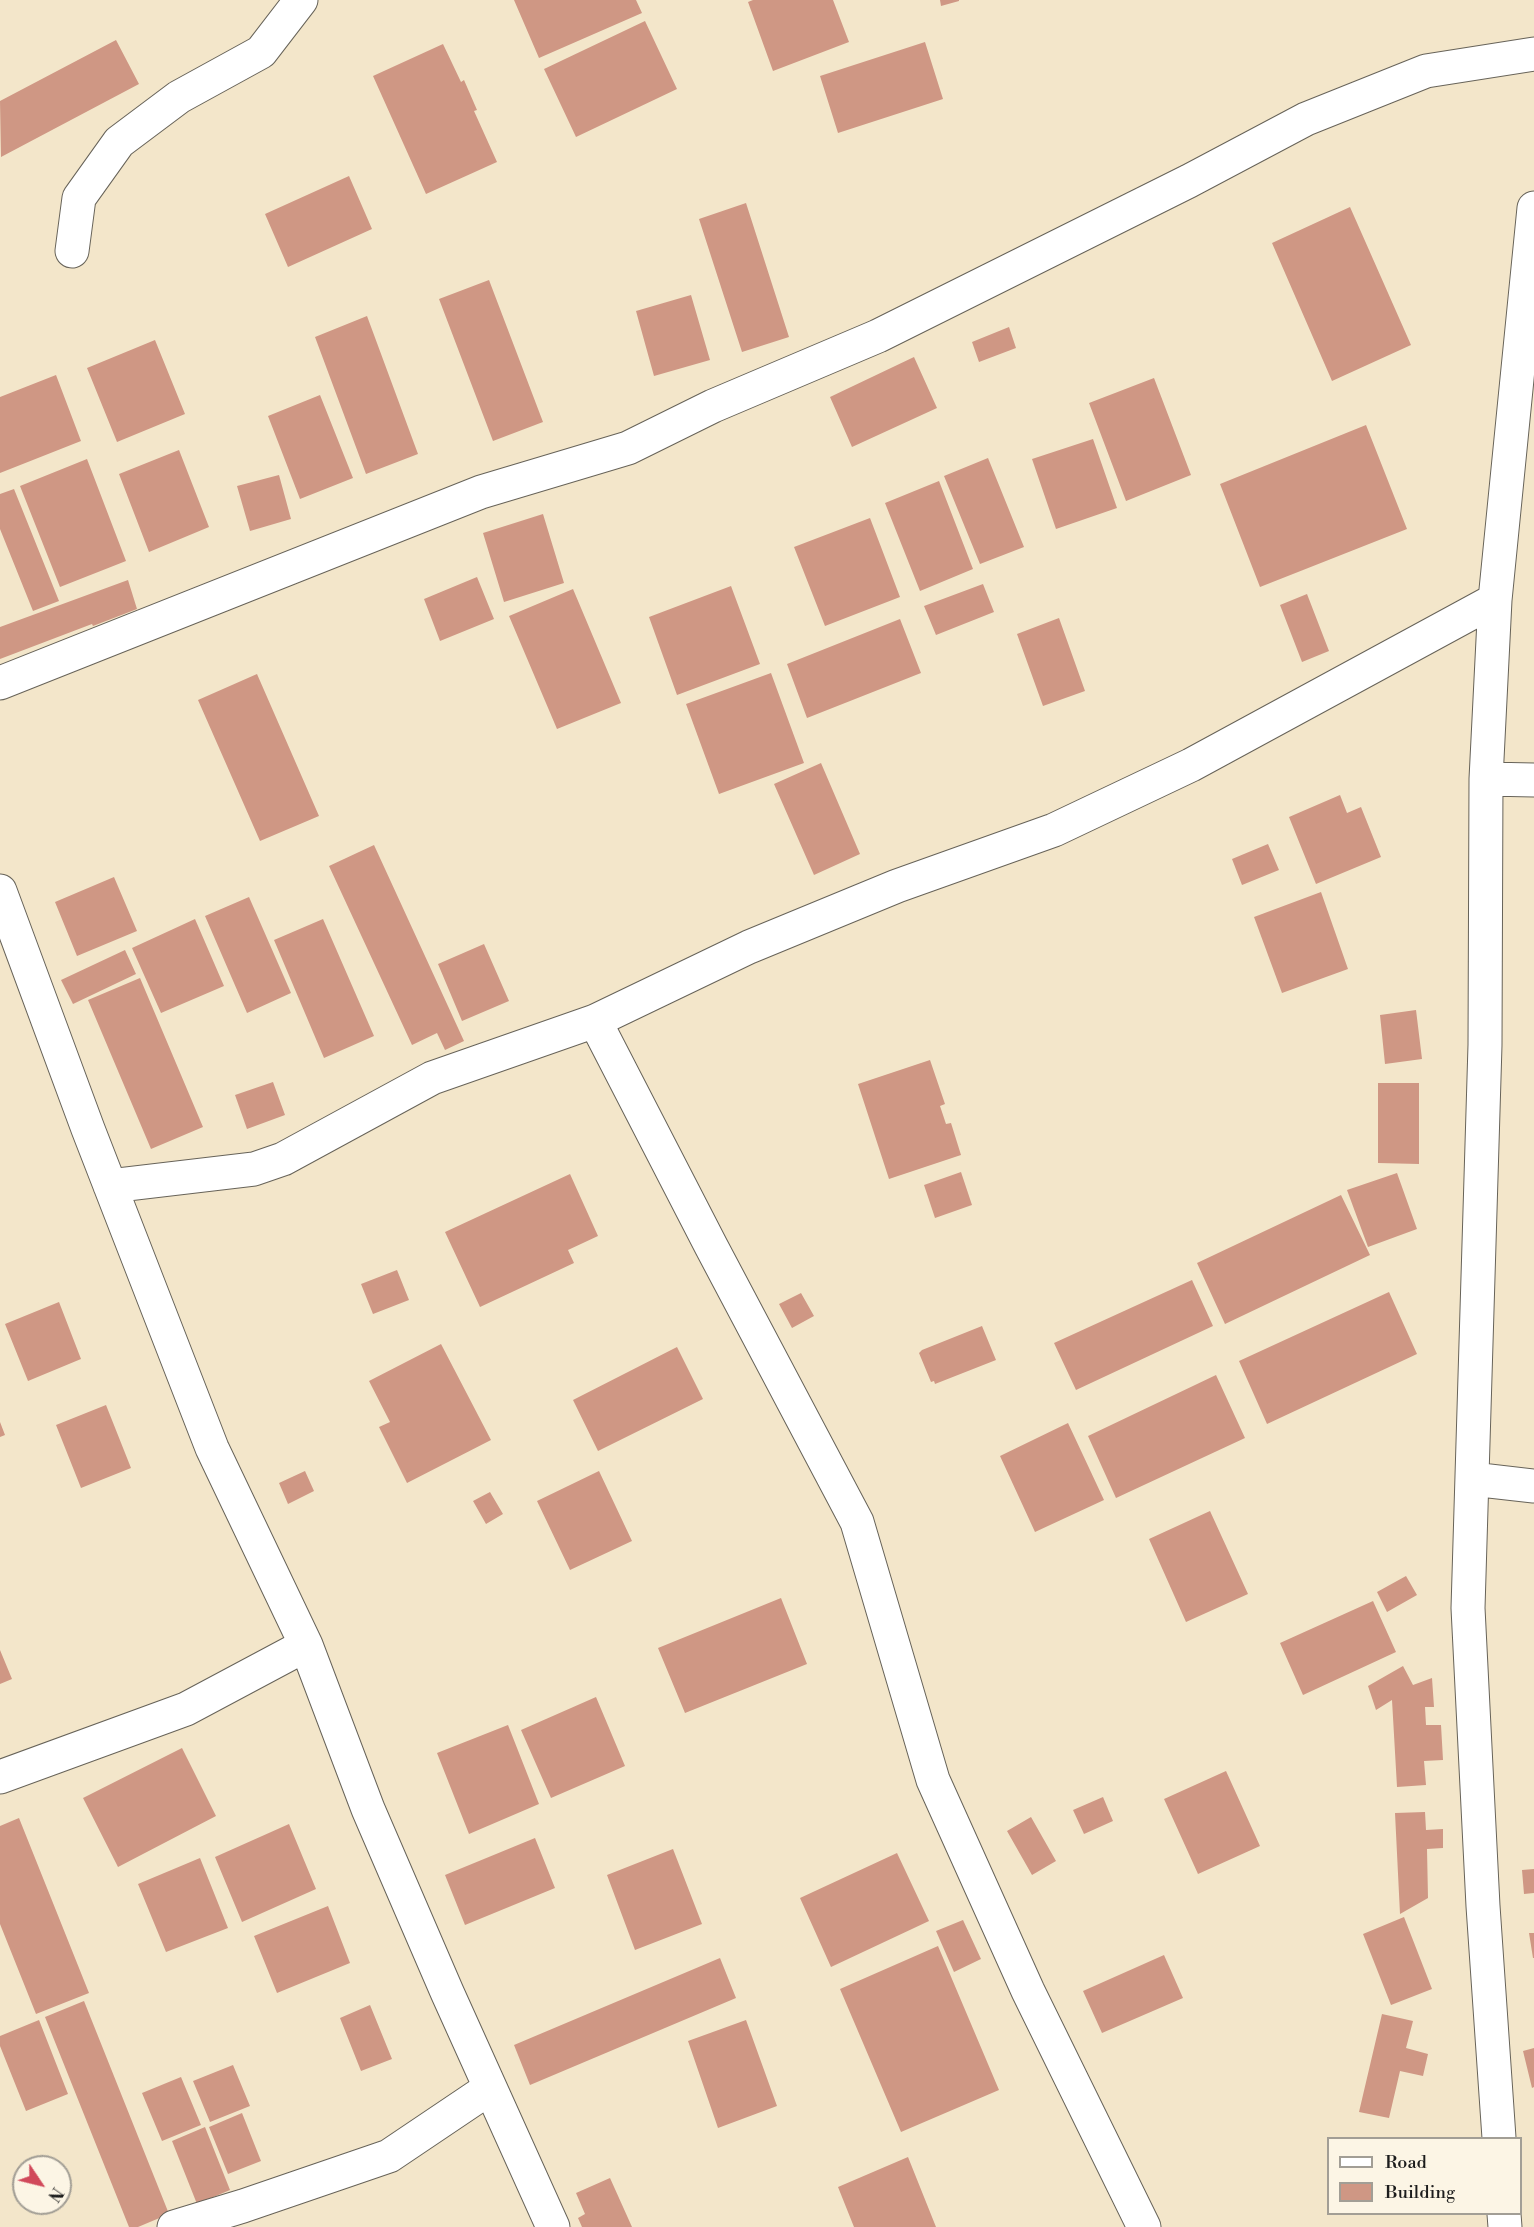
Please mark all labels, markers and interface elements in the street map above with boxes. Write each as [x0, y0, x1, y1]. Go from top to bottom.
legend [1327, 2137, 1522, 2215]
text: Road [1385, 2151, 1427, 2174]
north arrow [12, 2155, 72, 2215]
text: Building [1385, 2181, 1455, 2204]
text: N [43, 2183, 67, 2205]

